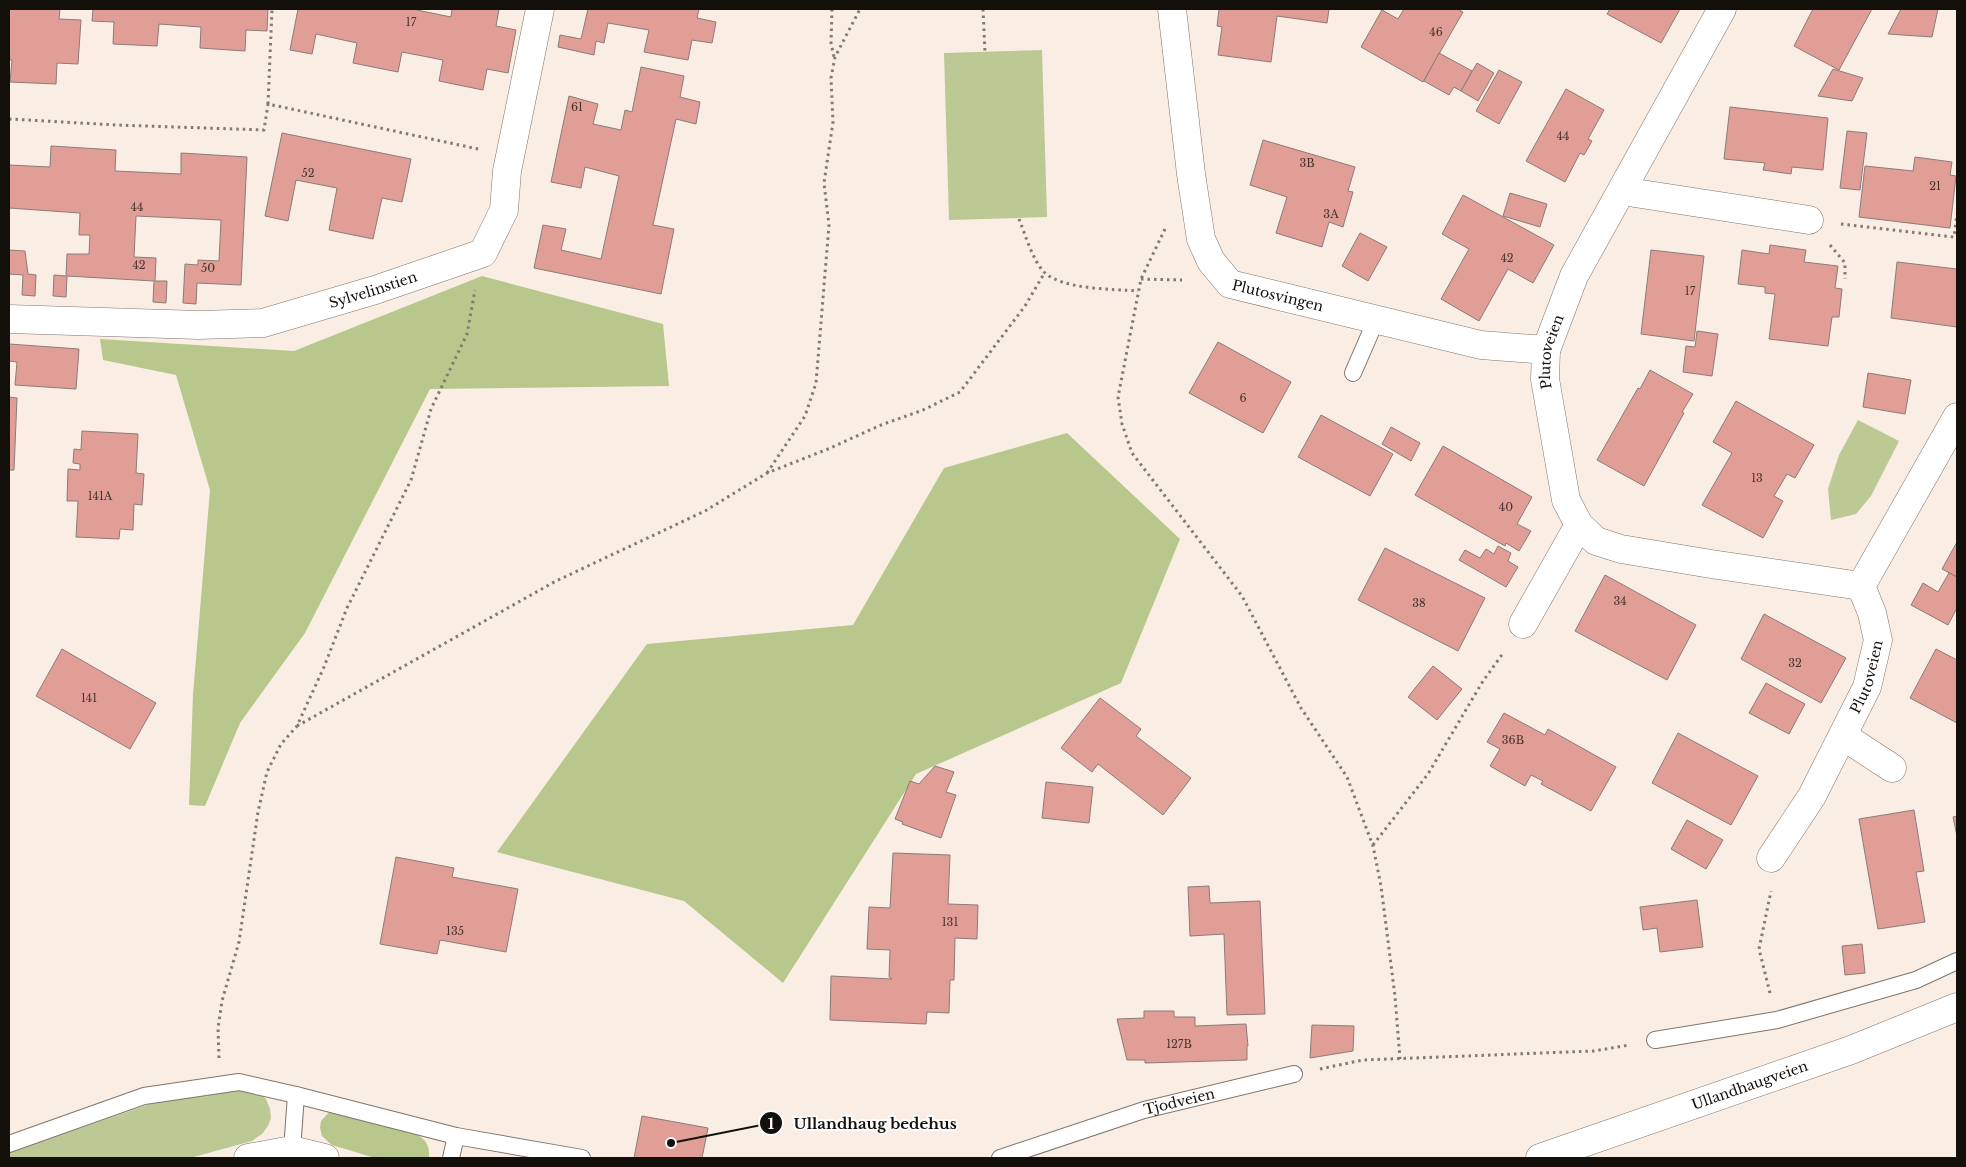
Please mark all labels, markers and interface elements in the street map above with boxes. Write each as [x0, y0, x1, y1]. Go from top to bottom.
house number: 17 [406, 15, 417, 29]
house number: 46 [1429, 25, 1443, 39]
house number: 61 [571, 100, 583, 114]
house number: 44 [1557, 129, 1569, 143]
house number: 3B [1299, 156, 1315, 170]
house number: 52 [301, 166, 315, 180]
house number: 21 [1929, 179, 1941, 193]
house number: 44 [131, 200, 143, 214]
house number: 3A [1323, 207, 1339, 221]
house number: 42 [1500, 251, 1514, 265]
house number: 42 [132, 258, 146, 272]
house number: 50 [201, 261, 215, 275]
street label: Sylvelinstien [327, 267, 420, 312]
street label: Plutosvingen [1230, 276, 1326, 315]
house number: 17 [1685, 284, 1696, 298]
street label: Plutoveien [1536, 312, 1568, 391]
house number: 6 [1239, 391, 1247, 405]
house number: 13 [1751, 471, 1763, 485]
house number: 141A [88, 489, 113, 503]
house number: 40 [1499, 500, 1513, 514]
house number: 34 [1613, 594, 1627, 608]
house number: 38 [1412, 596, 1426, 610]
street label: Plutoveien [1846, 638, 1887, 717]
house number: 32 [1788, 656, 1802, 670]
house number: 141 [81, 691, 97, 705]
house number: 36B [1502, 733, 1524, 747]
house number: 131 [942, 915, 958, 929]
house number: 135 [446, 924, 464, 938]
house number: 127B [1166, 1037, 1192, 1051]
street label: Ullandhaugveien [1689, 1057, 1811, 1114]
street label: Tjodveien [1142, 1084, 1217, 1119]
callout: Ullandhaug bedehus [758, 1108, 967, 1138]
text: 1 [768, 1114, 775, 1133]
text: Ullandhaug bedehus [793, 1114, 957, 1133]

